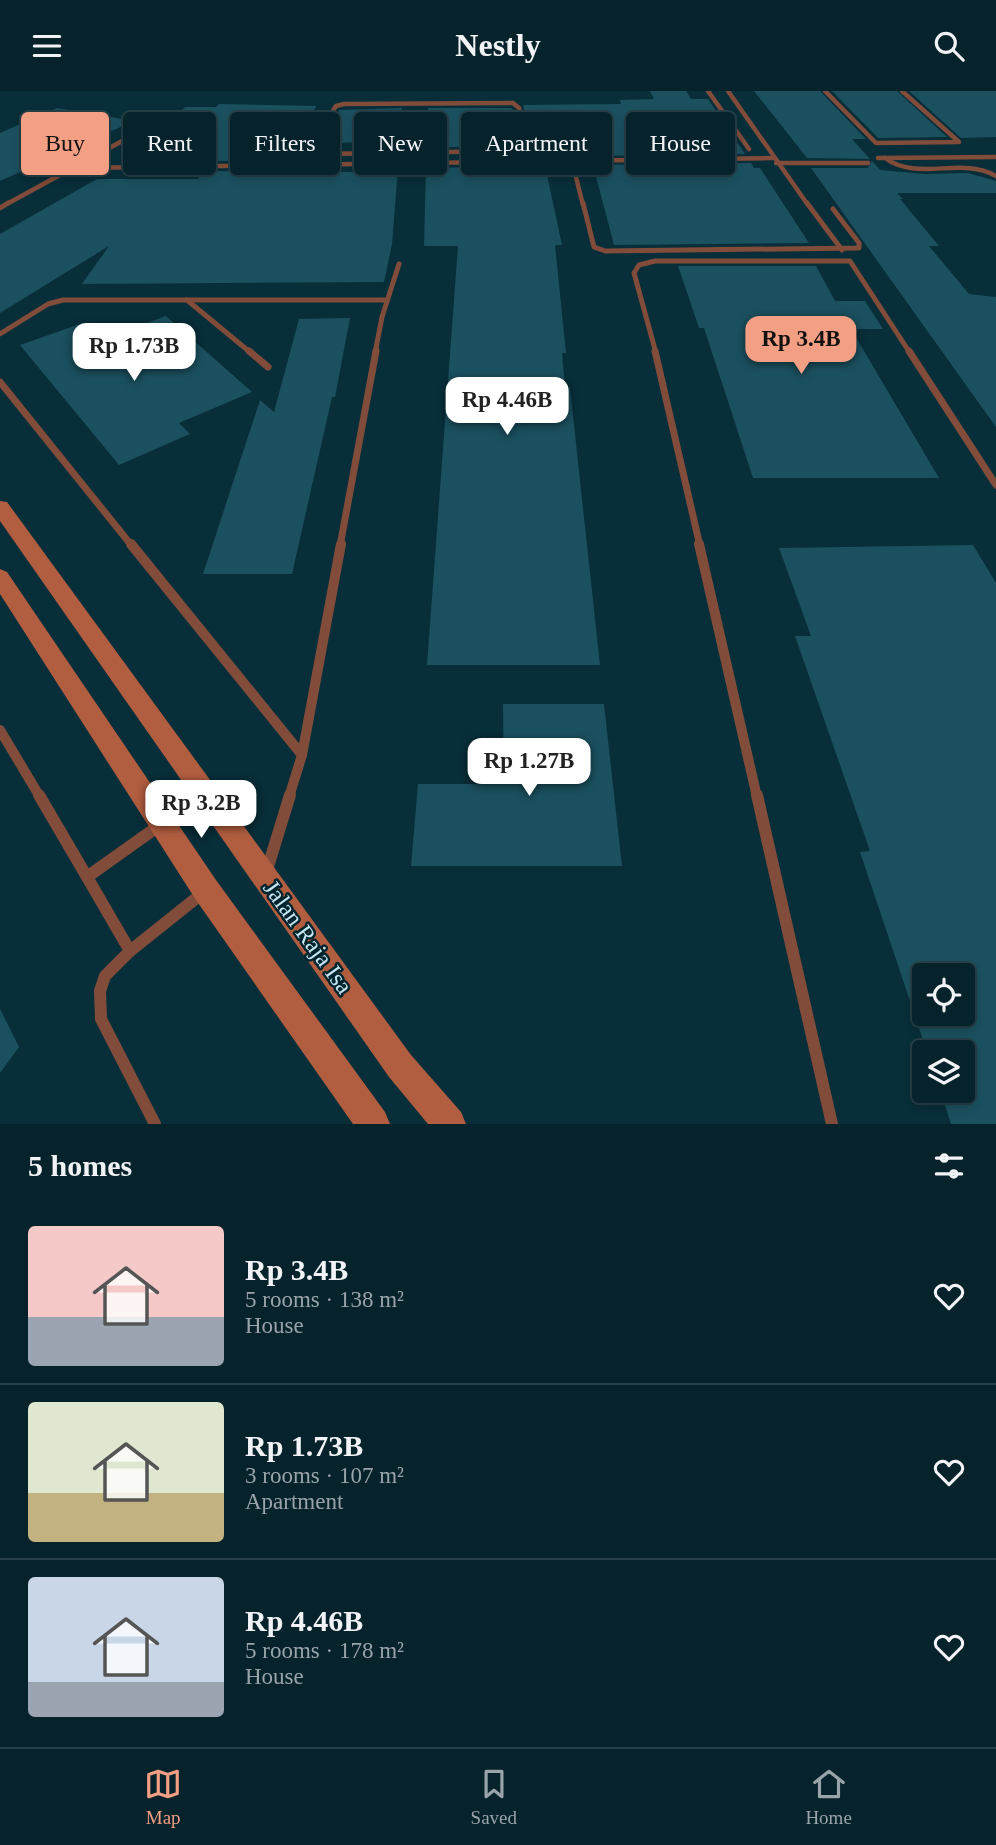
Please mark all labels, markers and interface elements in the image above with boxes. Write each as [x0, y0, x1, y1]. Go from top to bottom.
icon: menu [28, 27, 66, 65]
text: Nestly [455, 27, 541, 63]
icon: search [930, 27, 968, 65]
chip: Buy [21, 112, 109, 175]
chip: Rent [123, 112, 216, 175]
chip: Filters [230, 112, 340, 175]
chip: New [354, 112, 447, 175]
chip: Apartment [461, 112, 612, 175]
chip: House [626, 112, 735, 175]
pin: Rp 3.4B [736, 317, 866, 376]
pin: Rp 1.73B [62, 323, 206, 383]
text: Rp 3.4B [761, 326, 841, 351]
text: Rp 1.73B [89, 333, 179, 358]
pin: Rp 4.46B [435, 377, 579, 437]
text: Rp 4.46B [462, 387, 552, 412]
pin: Rp 1.27B [457, 739, 601, 798]
text: Rp 1.27B [484, 748, 574, 773]
pin: Rp 3.2B [136, 781, 266, 840]
text: Rp 3.2B [161, 790, 241, 815]
street label: Jalan Raja Isa [258, 875, 358, 999]
map controls [912, 963, 975, 1103]
button: locate [912, 963, 975, 1026]
button: layers [912, 1040, 975, 1103]
icon: filters [930, 1147, 968, 1185]
text: 5 homes [28, 1149, 132, 1182]
text: Rp 3.4B [245, 1253, 348, 1286]
icon: home [84, 1254, 168, 1338]
icon: heart [930, 1277, 968, 1315]
text: 5 rooms · 138 m² [245, 1287, 404, 1312]
text: House [245, 1313, 304, 1338]
text: Rp 1.73B [245, 1429, 363, 1462]
icon: home [84, 1430, 168, 1514]
icon: heart [930, 1453, 968, 1491]
text: 3 rooms · 107 m² [245, 1463, 404, 1488]
text: Apartment [245, 1489, 343, 1514]
text: Rp 4.46B [245, 1604, 363, 1637]
icon: home [84, 1605, 168, 1689]
icon: heart [930, 1628, 968, 1666]
text: 5 rooms · 178 m² [245, 1638, 404, 1663]
text: House [245, 1664, 304, 1689]
tab: Map [144, 1765, 182, 1829]
tab: Saved [471, 1765, 517, 1829]
tab: Home [805, 1765, 852, 1829]

